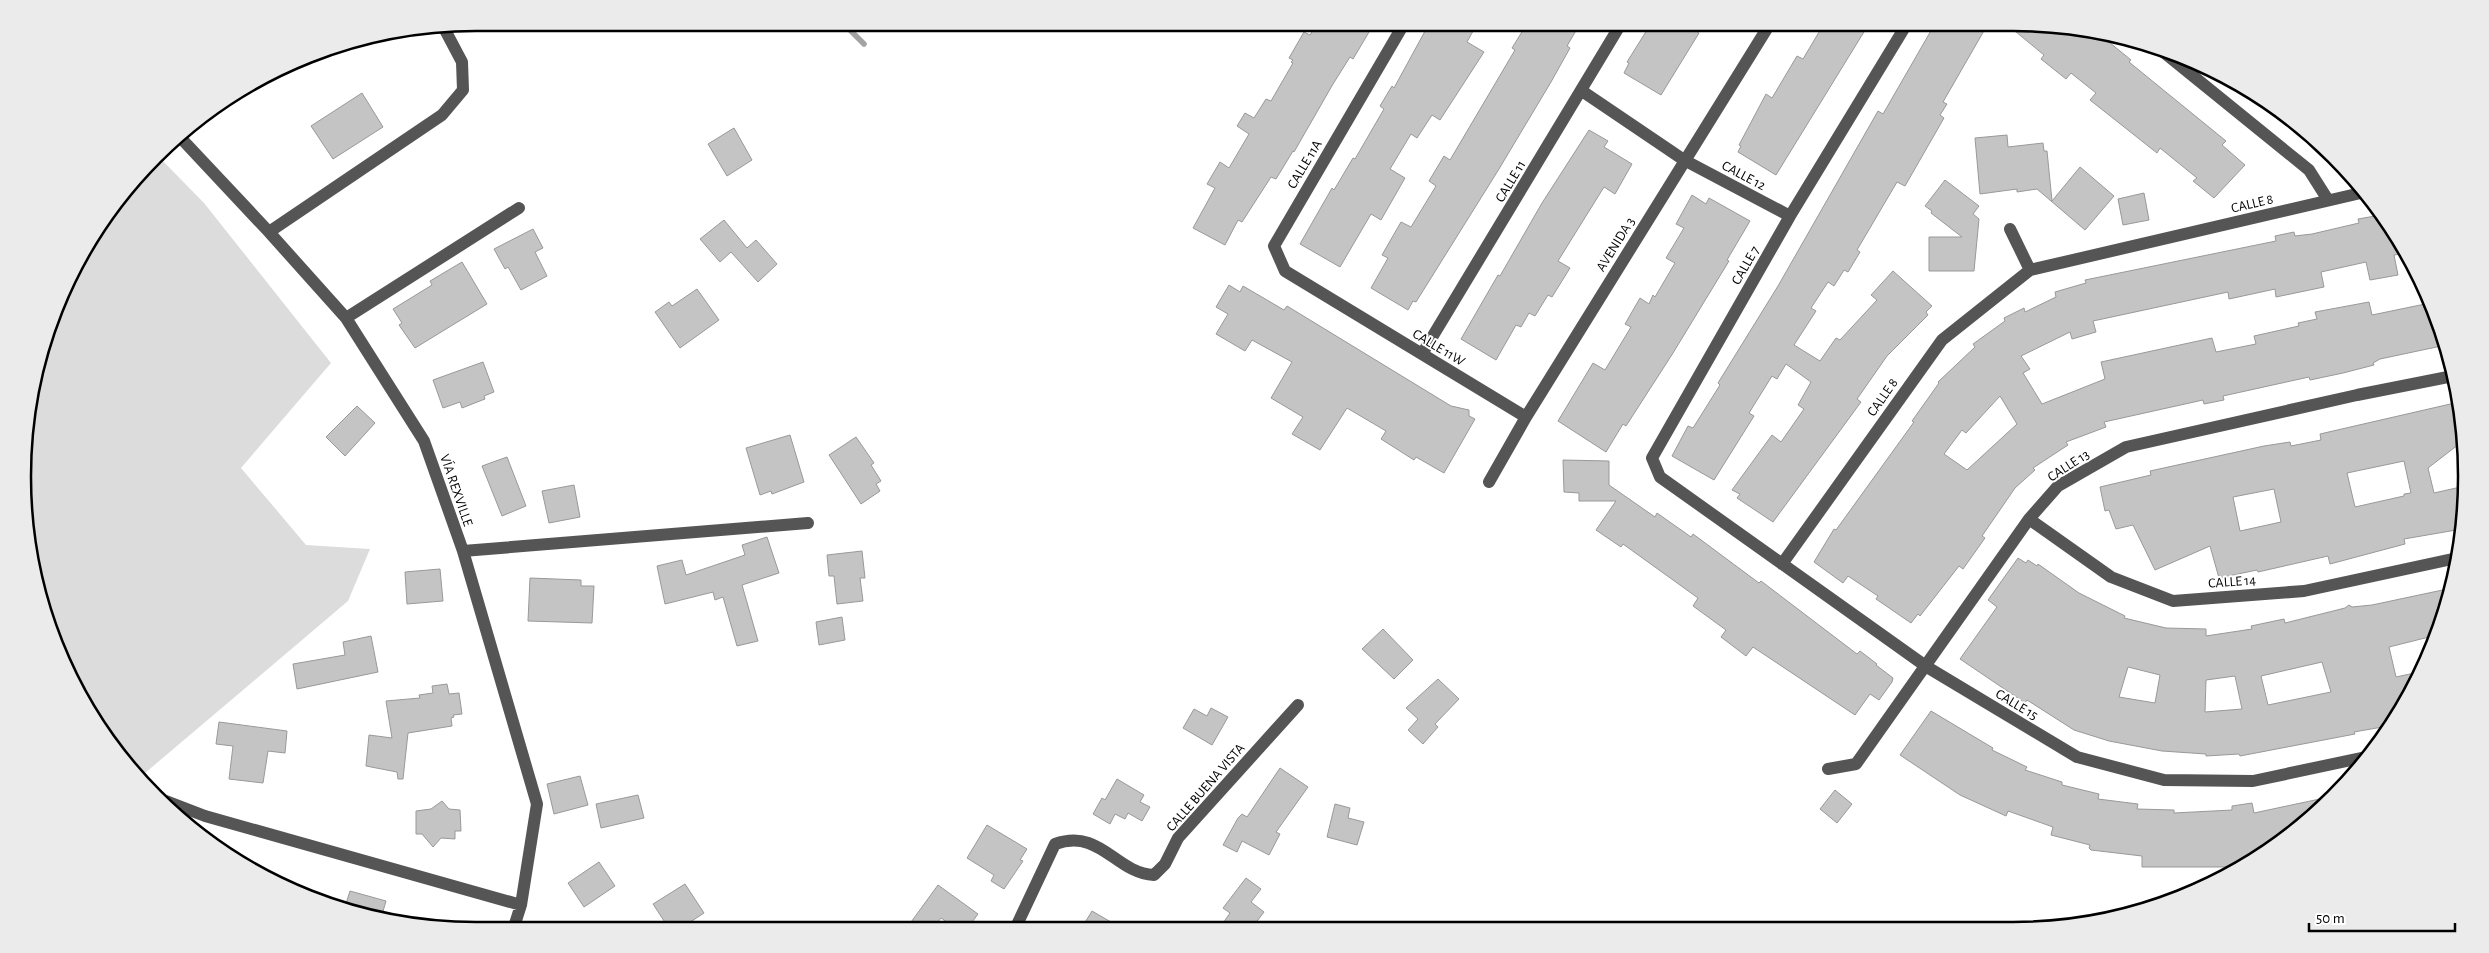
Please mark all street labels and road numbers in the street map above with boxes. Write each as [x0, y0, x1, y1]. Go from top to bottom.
street label: CALLE 11A [1285, 138, 1325, 191]
street label: CALLE 11 [1493, 158, 1529, 205]
street label: CALLE 12 [1719, 159, 1768, 193]
street label: CALLE 8 [2230, 192, 2275, 216]
street label: AVENIDA 3 [1594, 215, 1638, 274]
street label: CALLE 7 [1729, 244, 1762, 287]
street label: CALLE 11W [1410, 327, 1467, 369]
street label: CALLE 8 [1865, 376, 1901, 419]
street label: CALLE 13 [2045, 447, 2092, 484]
street label: VÍA REXVILLE [437, 452, 478, 528]
street label: CALLE 14 [2208, 573, 2257, 591]
street label: CALLE 15 [1993, 687, 2040, 723]
street label: CALLE BUENA VISTA [1164, 741, 1248, 834]

